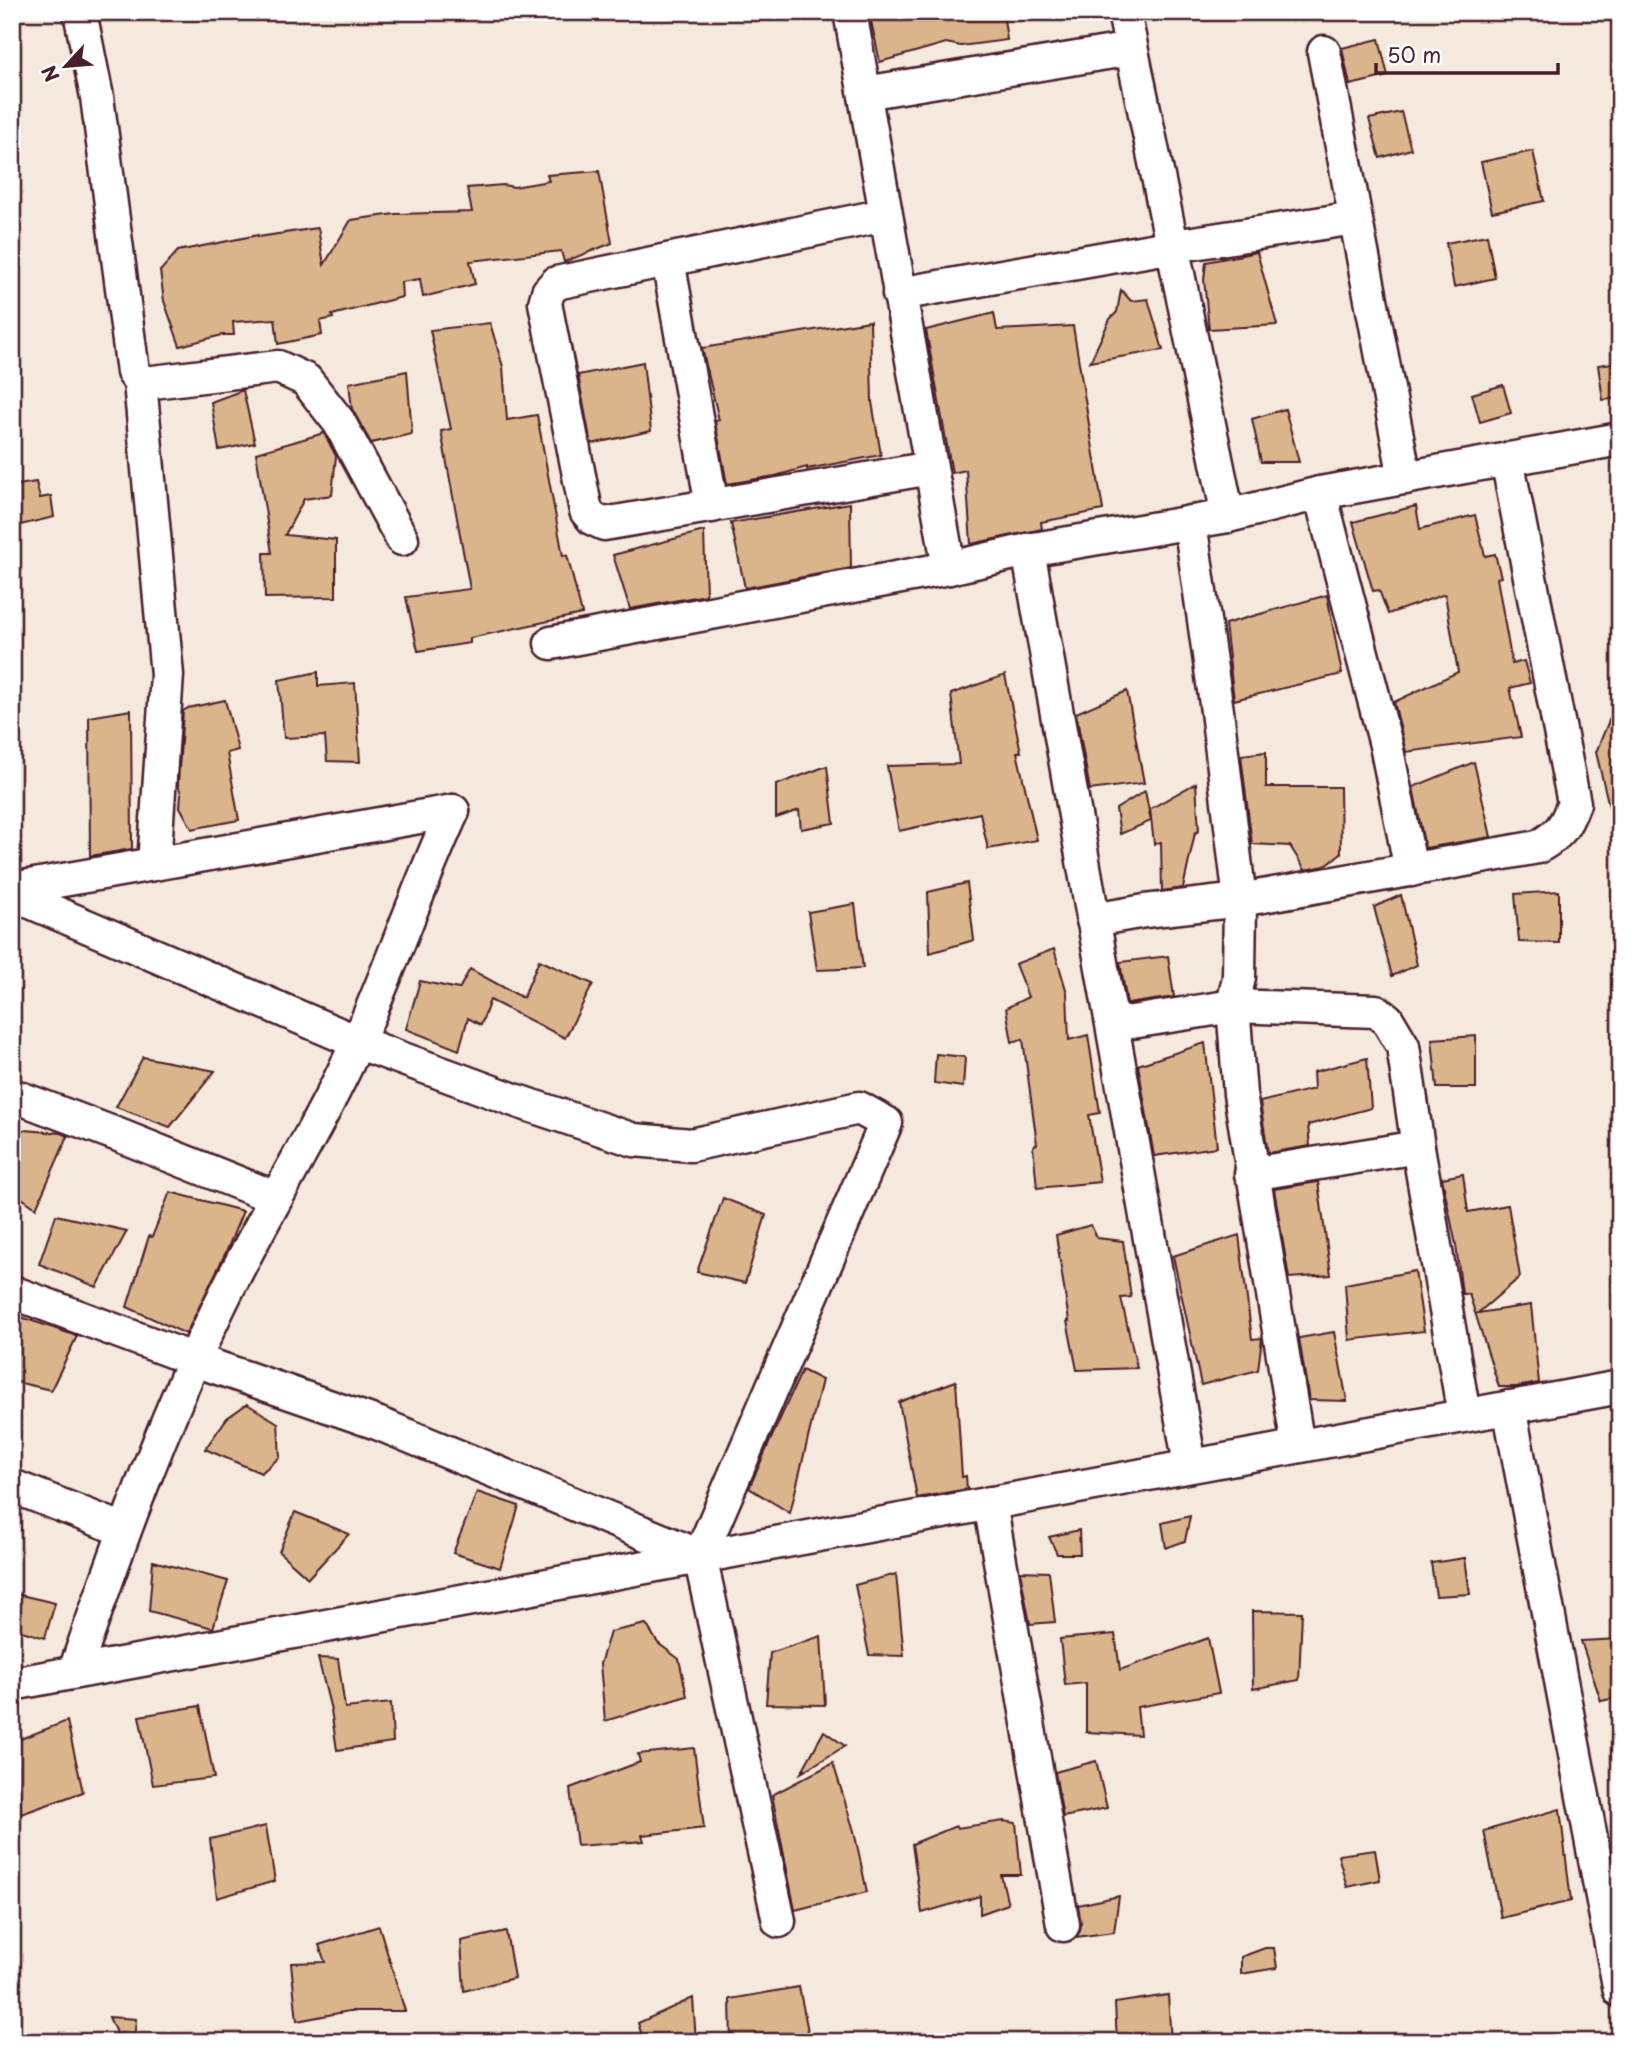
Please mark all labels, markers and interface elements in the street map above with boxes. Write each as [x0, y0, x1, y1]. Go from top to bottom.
north arrow [32, 32, 102, 102]
scale bar [1376, 32, 1558, 76]
text: 50 m [1387, 38, 1441, 70]
text: N [34, 61, 66, 87]

